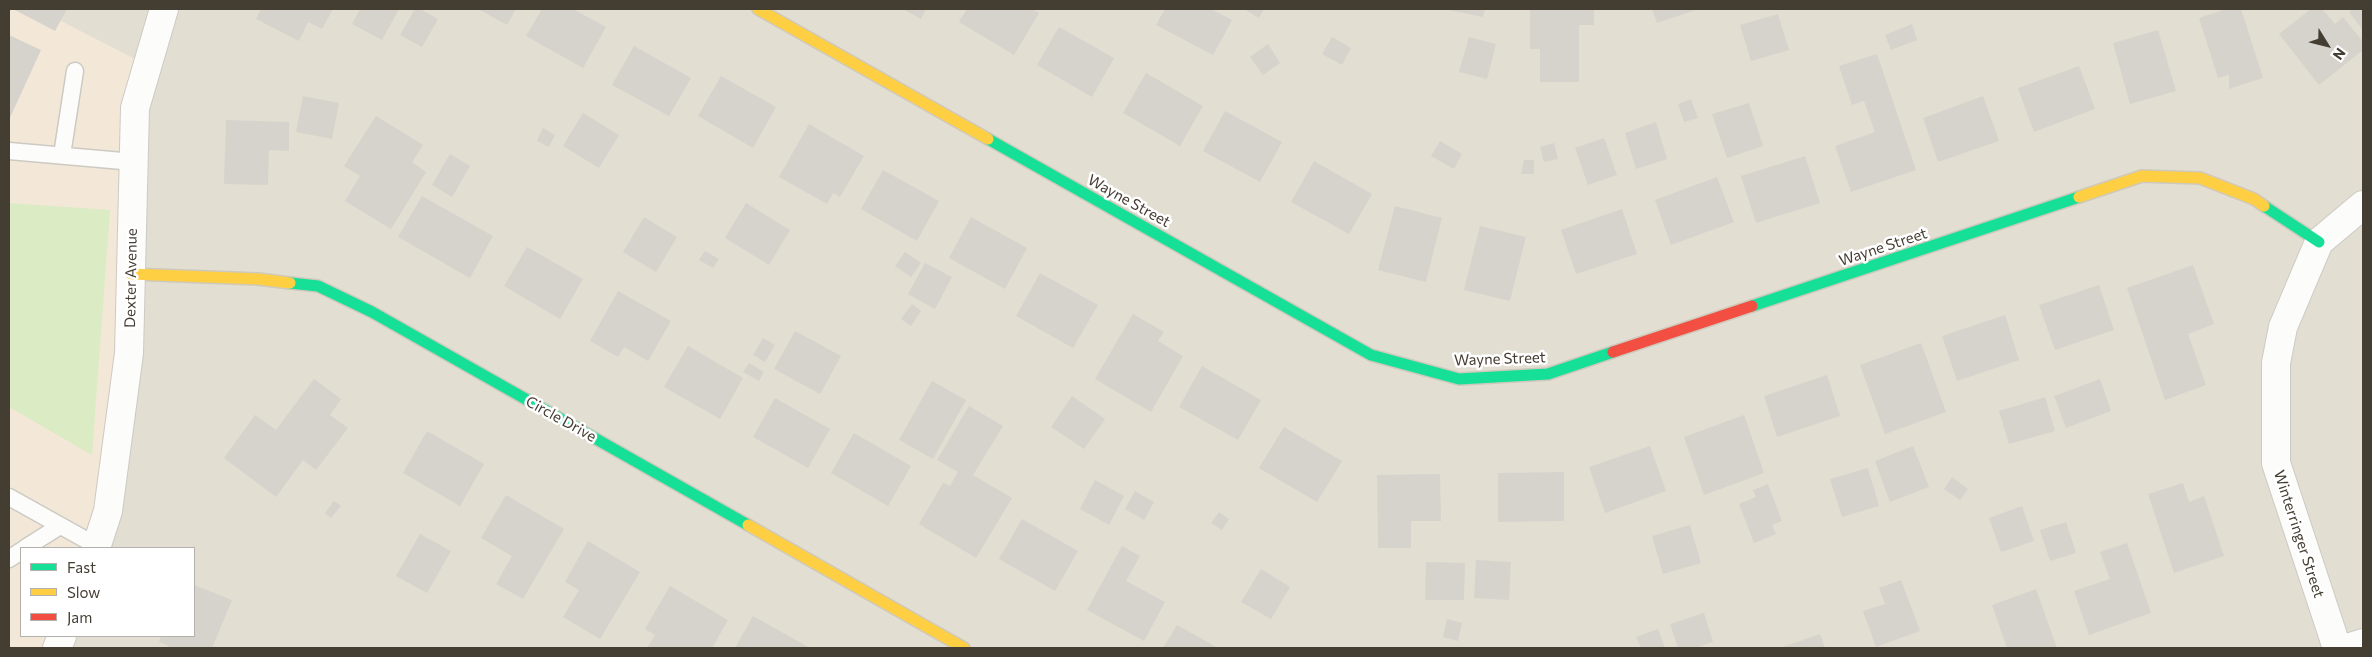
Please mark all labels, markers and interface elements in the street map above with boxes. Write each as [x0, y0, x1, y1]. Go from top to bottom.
north arrow [2302, 20, 2352, 70]
text: N [2330, 45, 2350, 63]
street label: Wayne Street [1085, 171, 1173, 231]
street label: Wayne Street [1837, 224, 1929, 270]
street label: Dexter Avenue [121, 228, 141, 328]
street label: Wayne Street [1454, 348, 1546, 370]
street label: Circle Drive [522, 392, 600, 446]
street label: Winterringer Street [2270, 468, 2328, 600]
legend [20, 547, 195, 637]
text: Fast [67, 558, 96, 576]
text: Slow [67, 583, 100, 601]
text: Jam [67, 608, 92, 626]

